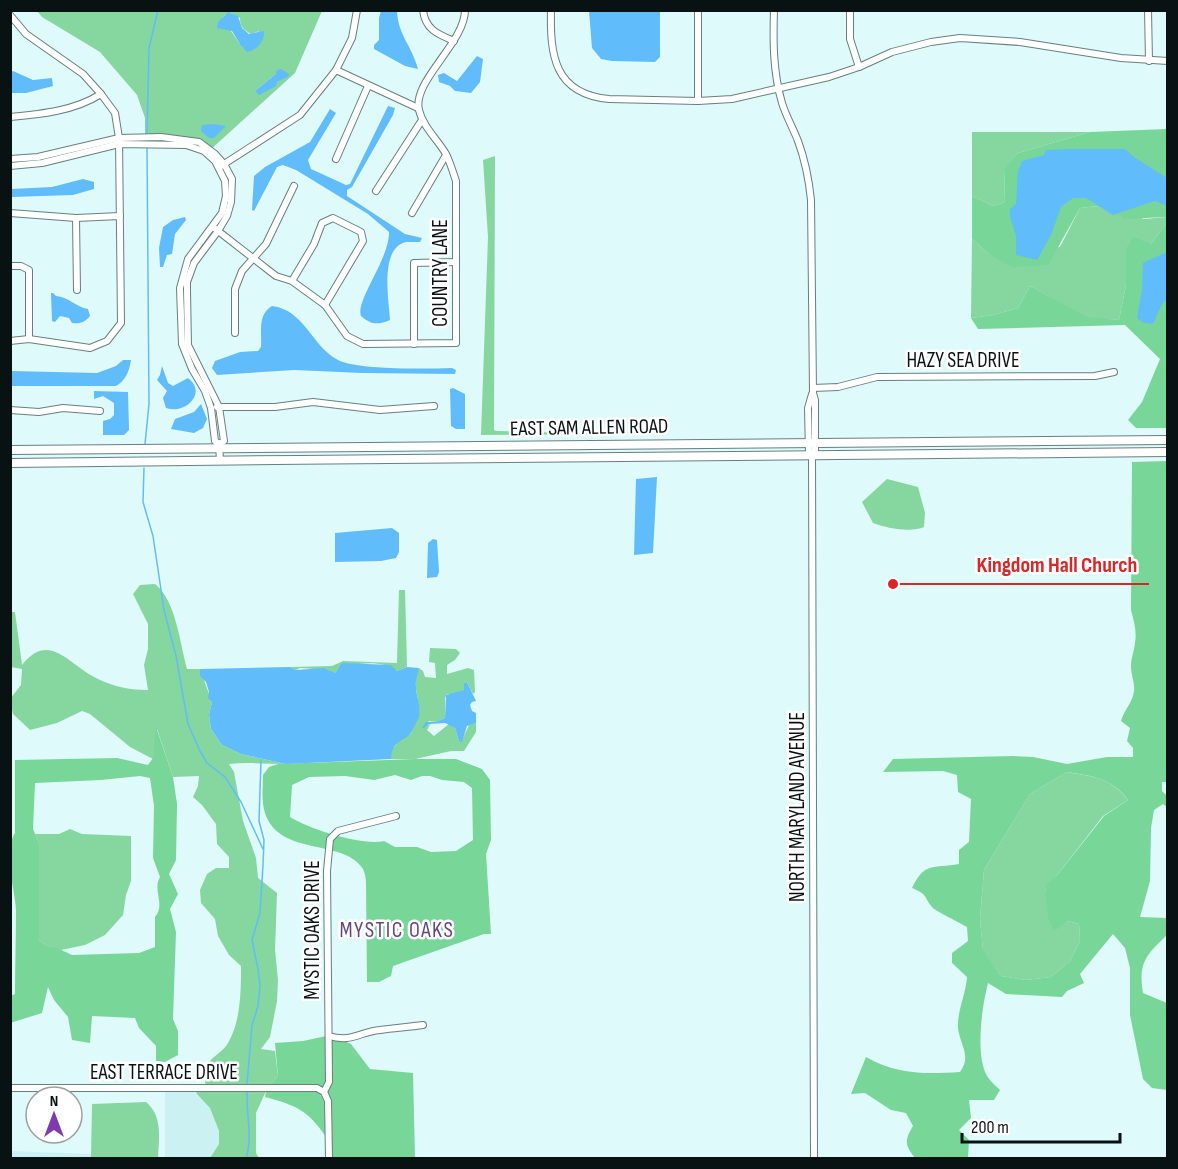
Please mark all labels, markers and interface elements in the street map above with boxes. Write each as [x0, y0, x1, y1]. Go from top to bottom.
street label: COUNTRY LANE [428, 219, 453, 327]
street label: HAZY SEA DRIVE [906, 348, 1020, 373]
street label: EAST SAM ALLEN ROAD [510, 414, 668, 441]
callout: Kingdom Hall Church [965, 544, 1149, 584]
text: Kingdom Hall Church [977, 552, 1137, 579]
street label: NORTH MARYLAND AVENUE [785, 712, 810, 902]
street label: MYSTIC OAKS DRIVE [300, 860, 325, 1000]
district label: MYSTIC OAKS [340, 917, 454, 944]
street label: EAST TERRACE DRIVE [90, 1060, 238, 1085]
north arrow [24, 1085, 84, 1145]
text: N [50, 1092, 58, 1111]
scale bar [962, 1106, 1120, 1144]
text: 200 m [971, 1117, 1009, 1138]

